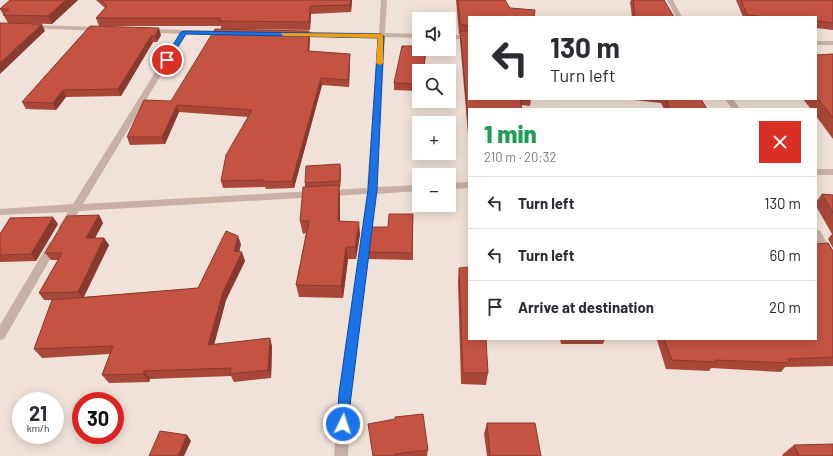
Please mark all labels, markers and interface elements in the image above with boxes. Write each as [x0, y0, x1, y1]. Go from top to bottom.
map controls [412, 12, 456, 212]
button: sound [412, 12, 456, 56]
text: 130 m [550, 30, 620, 64]
icon: left [484, 32, 536, 84]
pin [150, 43, 184, 77]
icon: arrive [156, 49, 178, 71]
button: search [412, 64, 456, 108]
text: Turn left [550, 64, 616, 86]
button: + [412, 116, 456, 160]
text: 1 min [484, 119, 537, 148]
button: close [759, 121, 801, 163]
text: 210 m · 20:32 [484, 149, 556, 165]
button: − [412, 168, 456, 212]
icon: left [484, 192, 506, 214]
text: Turn left [518, 194, 574, 212]
text: 130 m [764, 194, 801, 212]
icon: left [484, 244, 506, 266]
text: Turn left [518, 246, 574, 264]
text: 60 m [769, 246, 801, 264]
icon: arrive [484, 296, 506, 318]
text: Arrive at destination [518, 298, 654, 316]
text: 20 m [769, 298, 801, 316]
speed limit sign: 30 [72, 392, 124, 444]
text: 21 [29, 401, 47, 425]
position arrow [322, 403, 364, 445]
text: km/h [27, 422, 49, 434]

